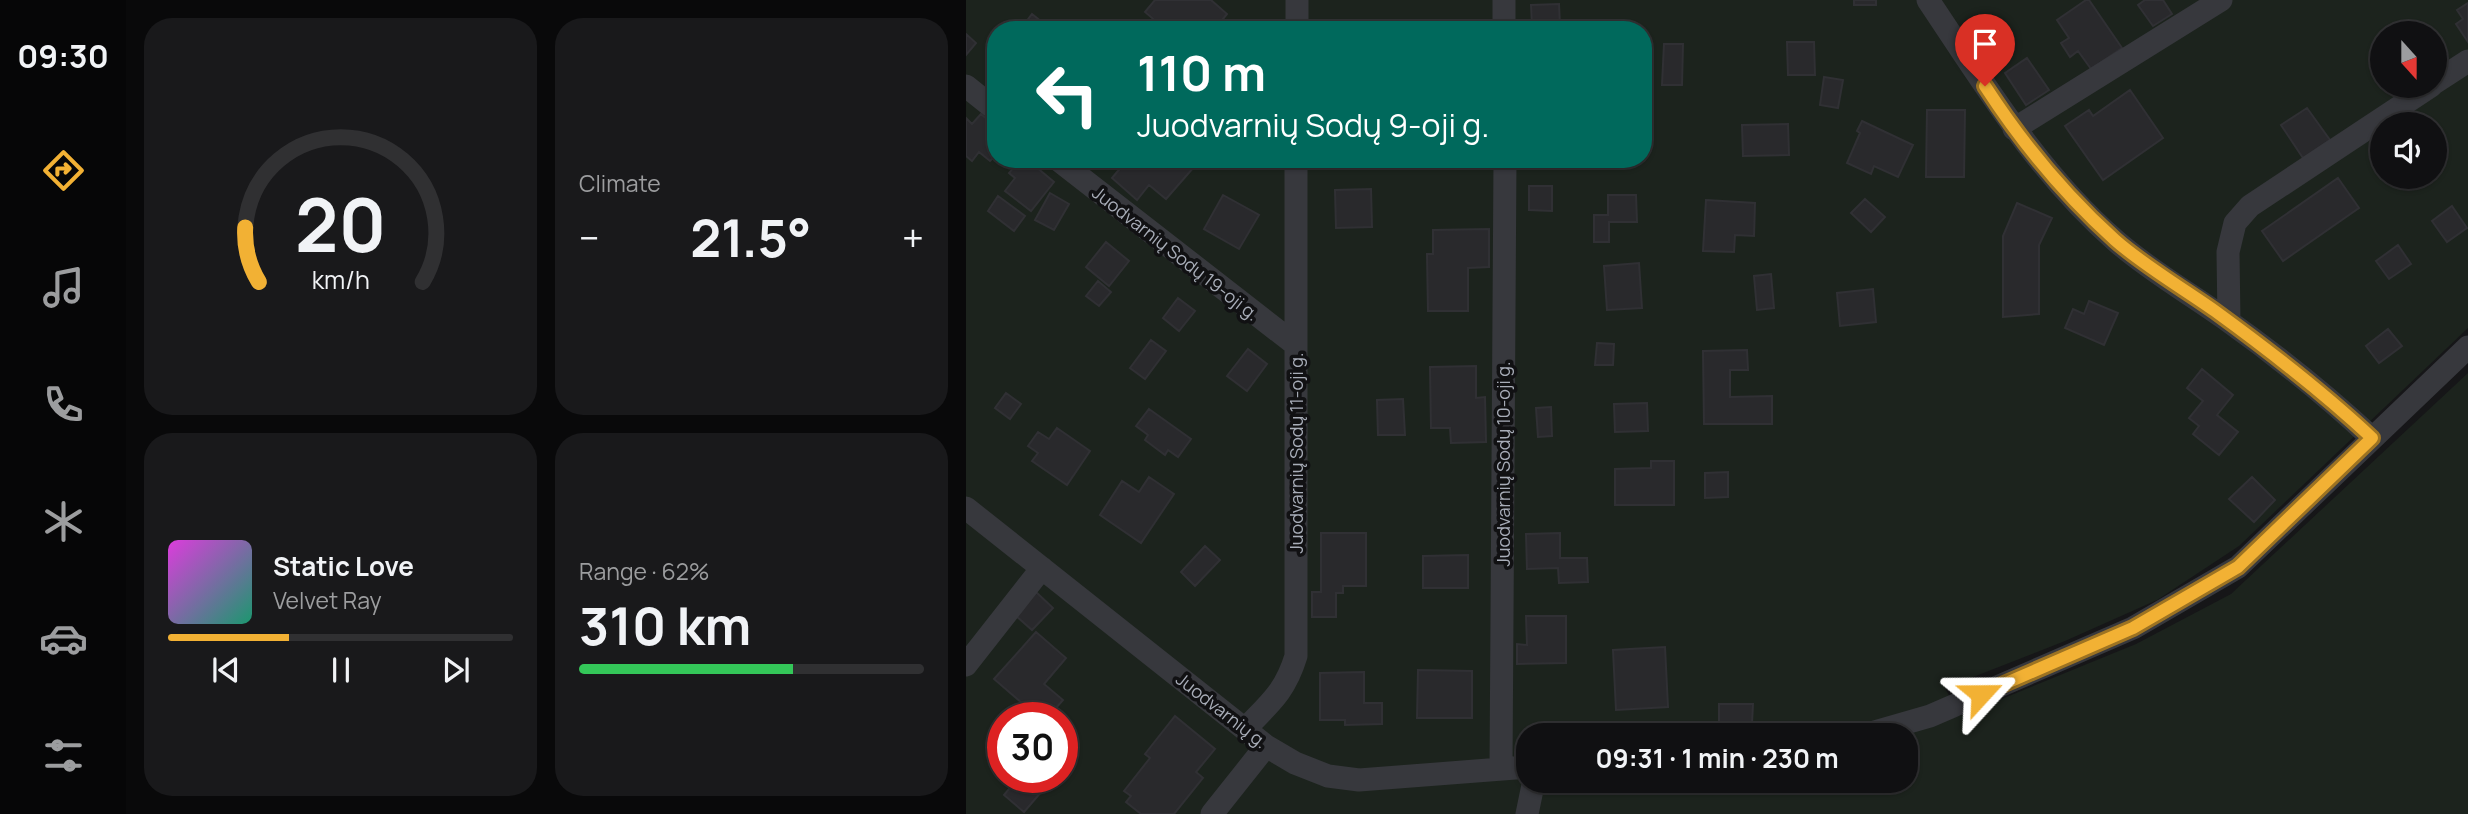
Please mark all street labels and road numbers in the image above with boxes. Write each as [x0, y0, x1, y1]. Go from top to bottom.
street label: Juodvarnių Sodų 19-oji g. [1088, 180, 1264, 326]
street label: Juodvarnių Sodų 11-oji g. [1284, 352, 1308, 554]
street label: Juodvarnių Sodų 10-oji g. [1491, 361, 1515, 567]
street label: Juodvarnių g. [1171, 667, 1273, 753]

